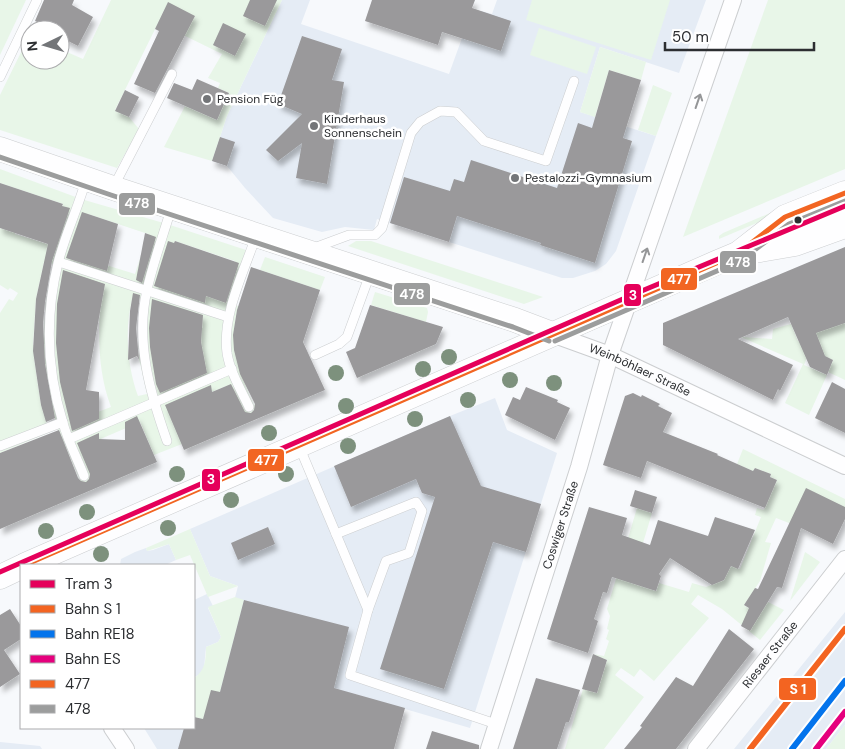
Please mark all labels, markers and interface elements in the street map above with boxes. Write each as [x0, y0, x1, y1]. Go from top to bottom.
north arrow [20, 20, 70, 70]
scale bar [665, 20, 814, 52]
text: 50 m [672, 27, 709, 47]
text: N [23, 40, 41, 52]
place label: Pension Füg [217, 91, 284, 107]
marker: Pension Füg [201, 93, 213, 105]
one-way arrow [694, 94, 703, 109]
place label: Kinderhaus Sonnenschein [324, 111, 402, 141]
marker: Kinderhaus Sonnenschein [308, 120, 320, 132]
place label: Pestalozzi-Gymnasium [525, 170, 652, 186]
marker: Pestalozzi-Gymnasium [509, 172, 521, 184]
line badge: 478 [118, 192, 156, 216]
text: 478 [124, 194, 150, 212]
unlabelled marker [793, 215, 803, 225]
one-way arrow [641, 247, 651, 263]
line badge: 478 [719, 250, 757, 274]
text: 478 [725, 253, 751, 271]
line badge: 477 [660, 267, 698, 291]
text: 477 [667, 270, 692, 288]
line badge: 478 [393, 282, 431, 306]
line badge: 3 [623, 283, 642, 307]
text: 478 [399, 285, 425, 303]
text: 3 [629, 286, 637, 304]
street label: Weinböhlaer Straße [587, 340, 693, 400]
line badge: 477 [247, 448, 285, 472]
text: 477 [254, 451, 279, 469]
line badge: 3 [201, 468, 221, 492]
text: 3 [207, 470, 215, 488]
street label: Coswiger Straße [539, 479, 582, 571]
legend [20, 564, 195, 729]
text: Tram 3 [65, 574, 113, 594]
text: Bahn S 1 [65, 599, 121, 619]
street label: Riesaer Straße [739, 618, 801, 691]
text: Bahn RE18 [65, 624, 135, 644]
text: Bahn ES [65, 649, 121, 669]
text: 477 [65, 674, 90, 694]
line badge: S 1 [778, 677, 817, 701]
text: S 1 [790, 680, 806, 698]
text: 478 [65, 699, 91, 719]

